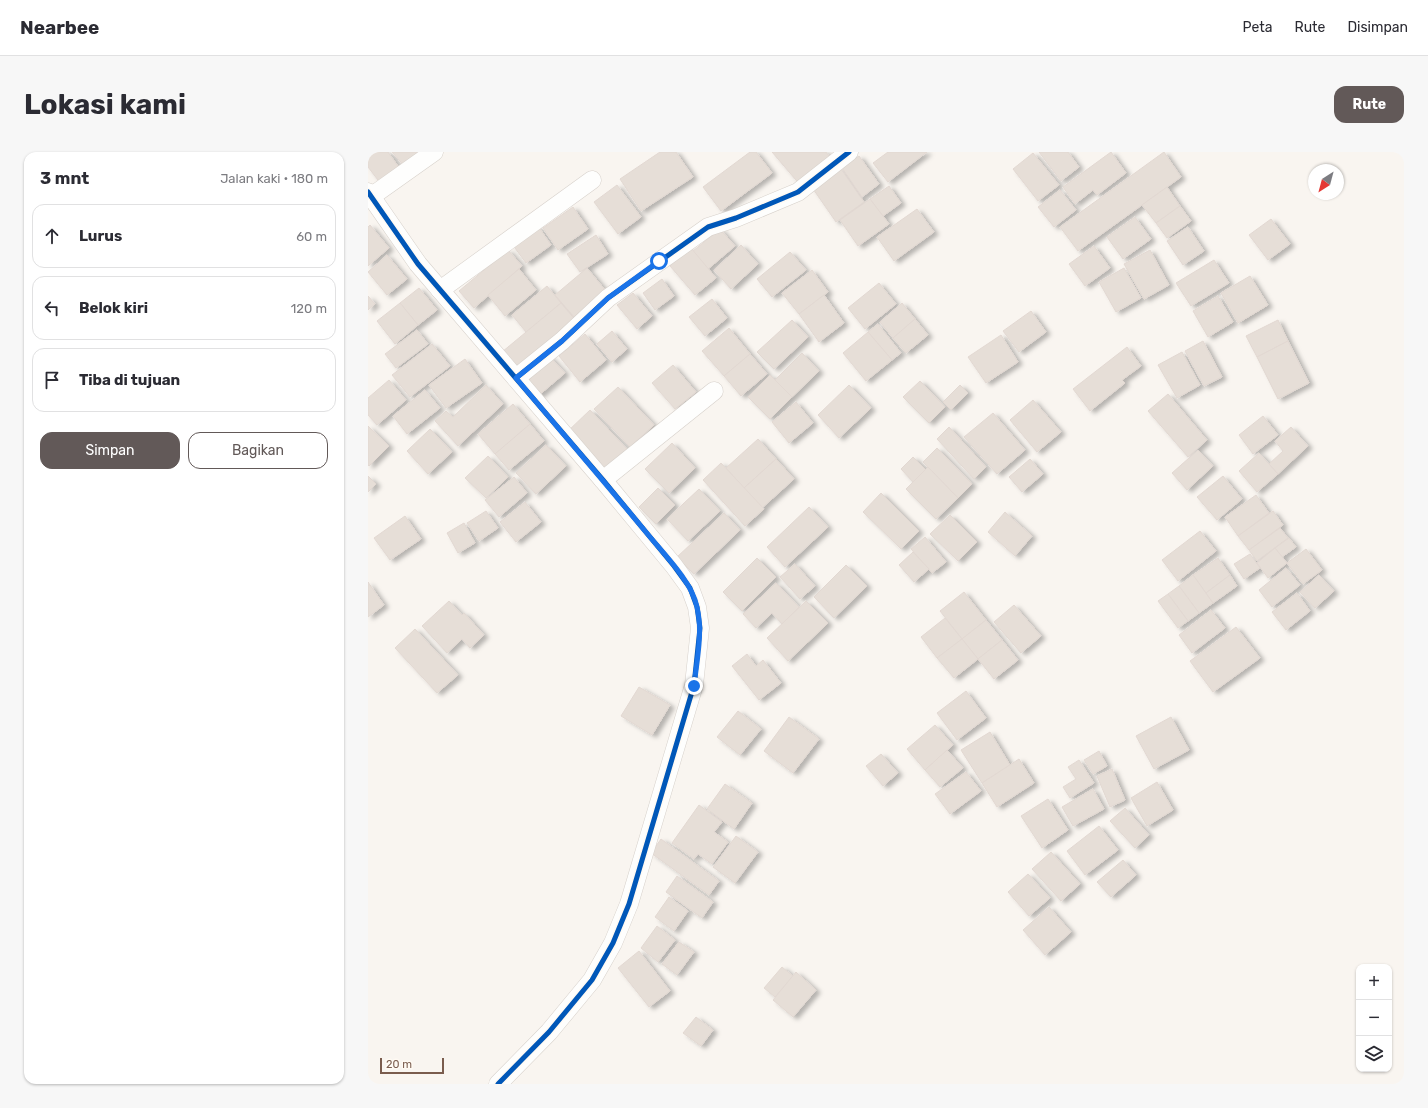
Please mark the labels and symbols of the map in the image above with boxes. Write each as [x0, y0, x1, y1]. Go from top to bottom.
north arrow [1308, 164, 1344, 200]
route start [650, 252, 668, 270]
route end [685, 677, 703, 695]
scale bar [380, 1056, 444, 1075]

